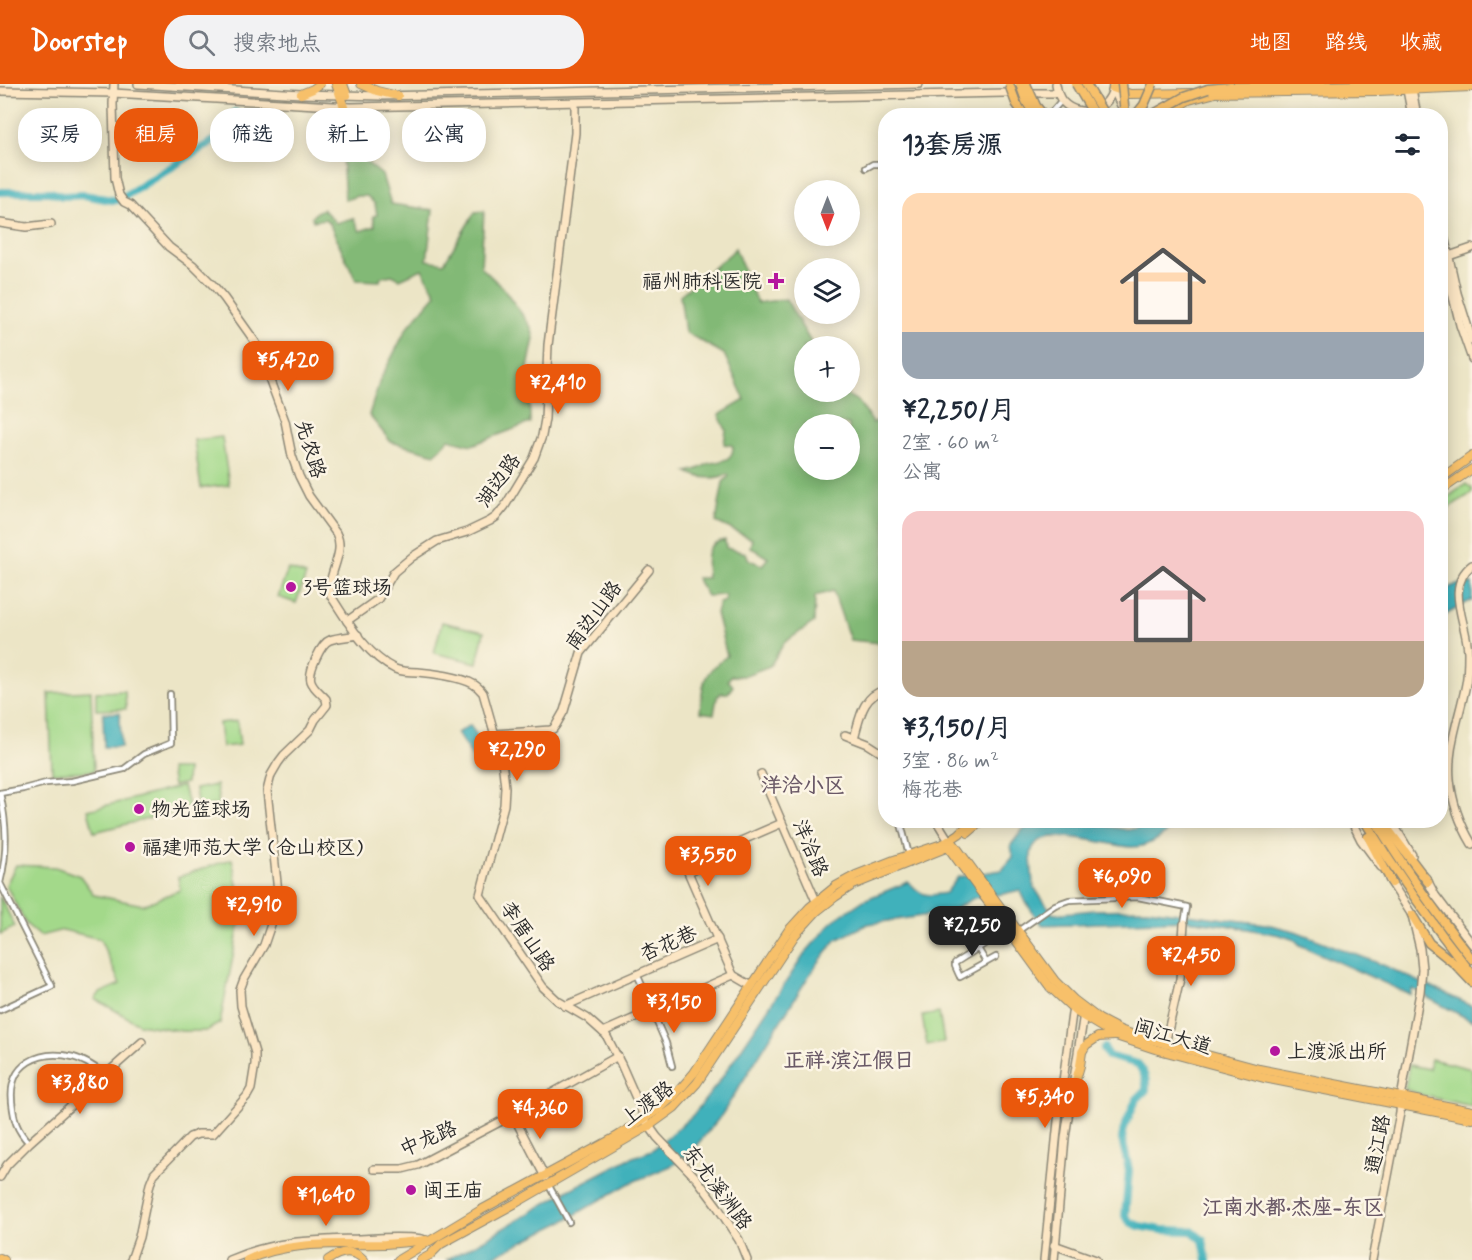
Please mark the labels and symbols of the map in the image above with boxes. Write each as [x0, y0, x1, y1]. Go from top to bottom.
north arrow [794, 180, 860, 246]
place label: 福州肺科医院 [642, 269, 762, 296]
marker: 福州肺科医院 [767, 272, 785, 290]
pin: ¥5,420 [239, 341, 337, 392]
pin: ¥2,410 [509, 364, 607, 415]
street label: 先农路 [288, 417, 332, 483]
street label: 湖边路 [471, 448, 528, 513]
place label: 3号篮球场 [303, 575, 392, 602]
street label: 南边山路 [560, 575, 629, 656]
marker: 3号篮球场 [284, 580, 298, 594]
pin: ¥2,290 [468, 731, 566, 782]
district label: 洋洽小区 [761, 772, 845, 800]
place label: 物光篮球场 [151, 797, 251, 824]
marker: 物光篮球场 [132, 802, 146, 816]
street label: 洋洽路 [785, 816, 834, 882]
place label: 福建师范大学 (仓山校区) [142, 835, 363, 862]
pin: ¥3,550 [659, 836, 757, 887]
marker: 福建师范大学 (仓山校区) [123, 840, 137, 854]
pin: ¥6,090 [1073, 858, 1171, 909]
pin: ¥2,910 [205, 886, 303, 937]
street label: 李厝山路 [493, 896, 561, 978]
pin: ¥2,250 [923, 906, 1021, 957]
street label: 杏花巷 [636, 919, 702, 969]
pin: ¥2,450 [1142, 936, 1240, 987]
pin: ¥3,150 [625, 983, 723, 1034]
street label: 闽江大道 [1130, 1013, 1215, 1061]
place label: 上渡派出所 [1287, 1039, 1387, 1066]
marker: 上渡派出所 [1268, 1044, 1282, 1058]
district label: 正祥·滨江假日 [784, 1047, 914, 1075]
pin: ¥3,880 [31, 1064, 129, 1115]
street label: 上渡路 [616, 1075, 681, 1133]
pin: ¥5,340 [996, 1078, 1094, 1129]
pin: ¥4,360 [491, 1089, 589, 1140]
street label: 通江路 [1359, 1111, 1398, 1176]
street label: 中龙路 [396, 1115, 462, 1164]
street label: 东尤溪洲路 [676, 1140, 758, 1237]
pin: ¥1,640 [277, 1176, 375, 1227]
place label: 闽王庙 [423, 1178, 483, 1205]
marker: 闽王庙 [404, 1183, 418, 1197]
district label: 江南水都·杰座-东区 [1202, 1194, 1384, 1222]

